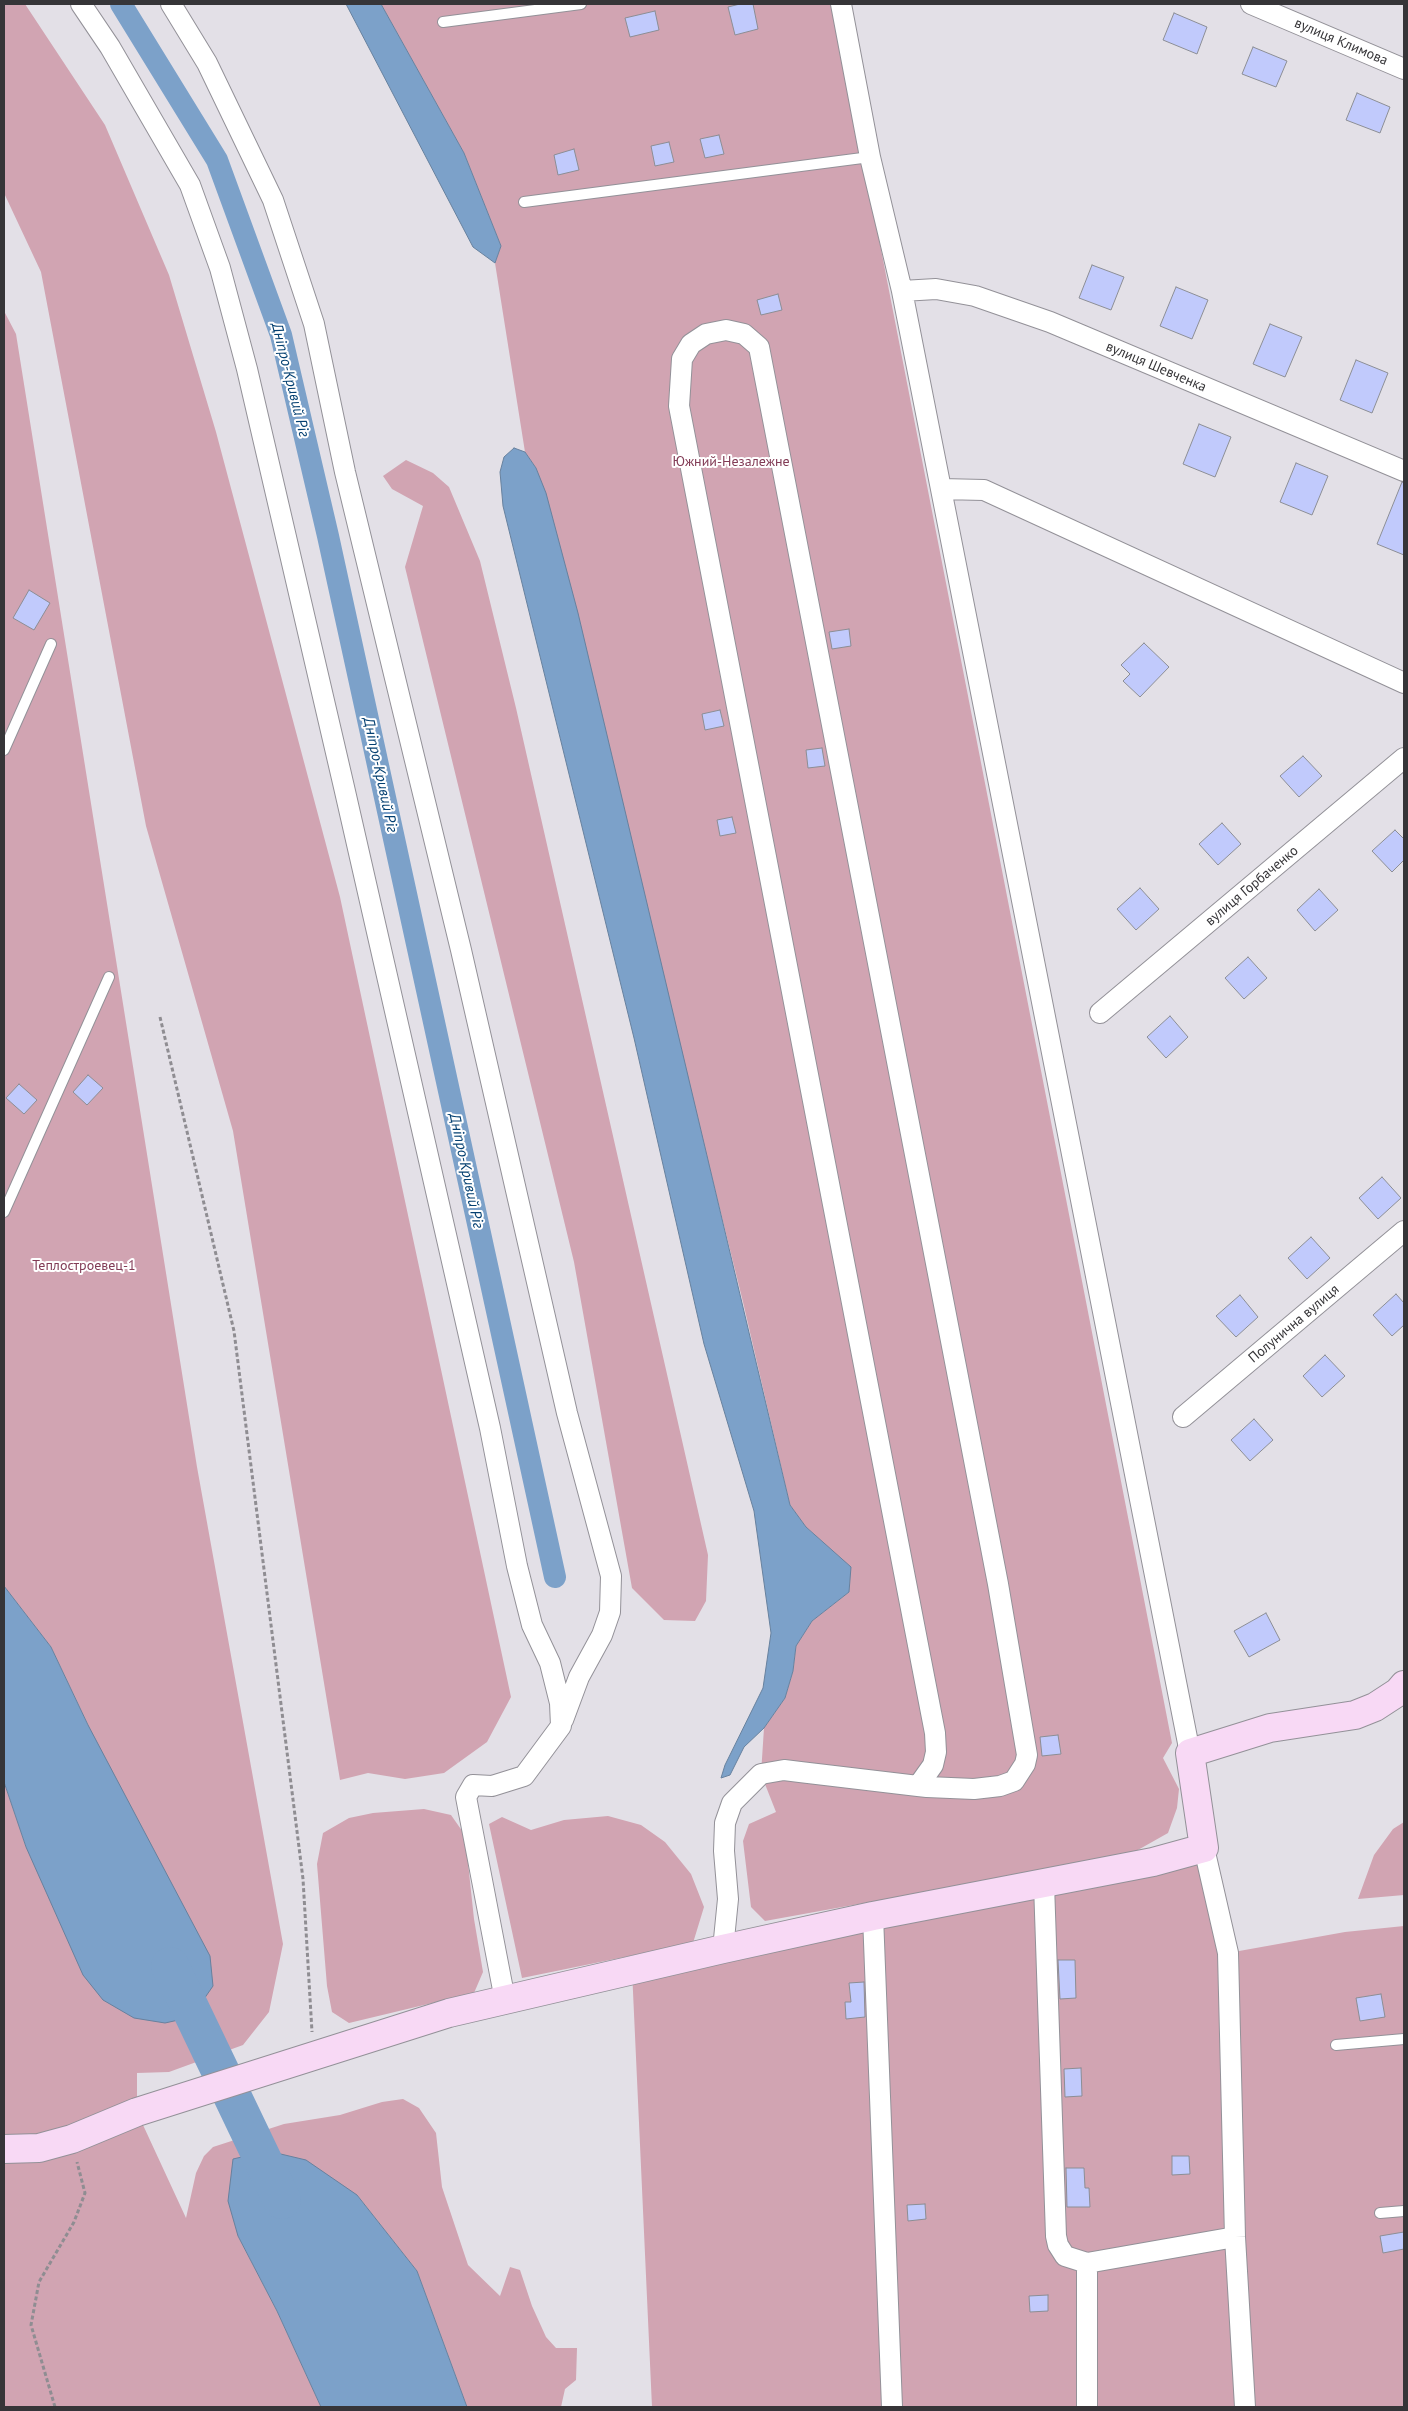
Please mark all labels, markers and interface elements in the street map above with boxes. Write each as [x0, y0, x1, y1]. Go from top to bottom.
street label: вулиця Климова [1292, 15, 1390, 69]
water label: Дніпро-Кривий Ріг [267, 321, 313, 439]
street label: вулиця Шевченка [1103, 338, 1209, 396]
park label: Южний-Незалежне [672, 454, 790, 470]
water label: Дніпро-Кривий Ріг [359, 716, 401, 834]
street label: вулиця Горбаченко [1202, 842, 1302, 930]
water label: Дніпро-Кривий Ріг [445, 1112, 487, 1230]
park label: Теплостроевец-1 [32, 1258, 136, 1274]
street label: Полунична вулиця [1245, 1281, 1343, 1367]

